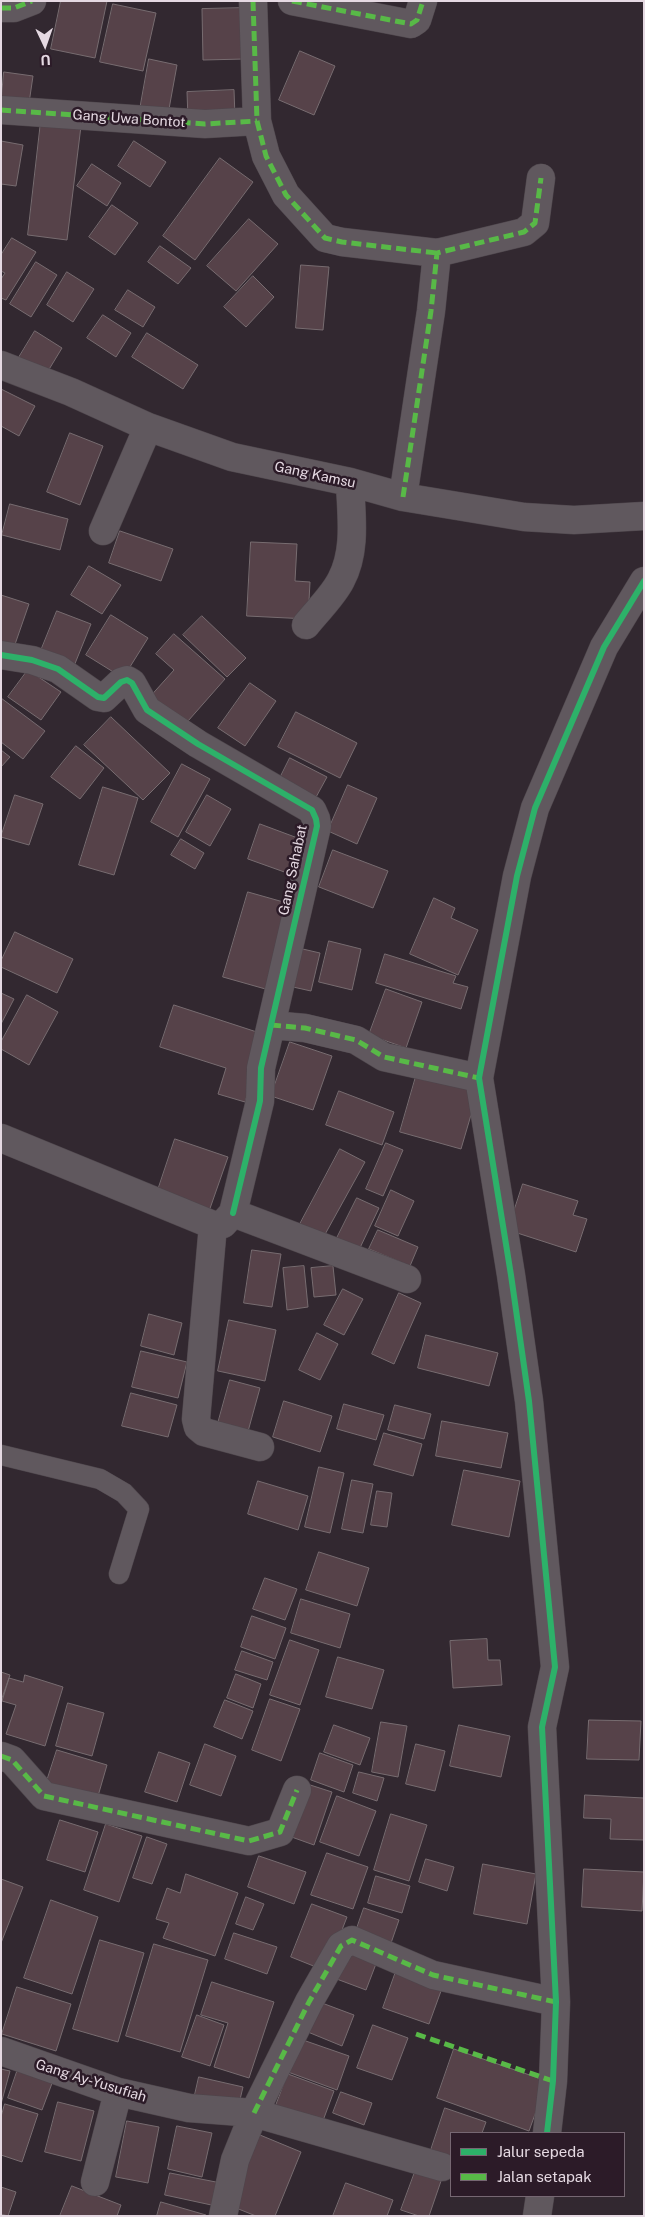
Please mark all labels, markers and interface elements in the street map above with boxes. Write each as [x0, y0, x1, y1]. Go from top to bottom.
north arrow [20, 20, 70, 70]
text: U [40, 52, 51, 68]
street label: Gang Uwa Bontot [72, 107, 186, 131]
street label: Gang Kamsu [273, 458, 357, 492]
street label: Gang Sahabat [275, 823, 311, 917]
street label: Gang Ay-Yusufiah [34, 2056, 148, 2106]
legend [450, 2132, 625, 2197]
text: Jalur sepeda [497, 2143, 585, 2160]
text: Jalan setapak [497, 2168, 592, 2185]

